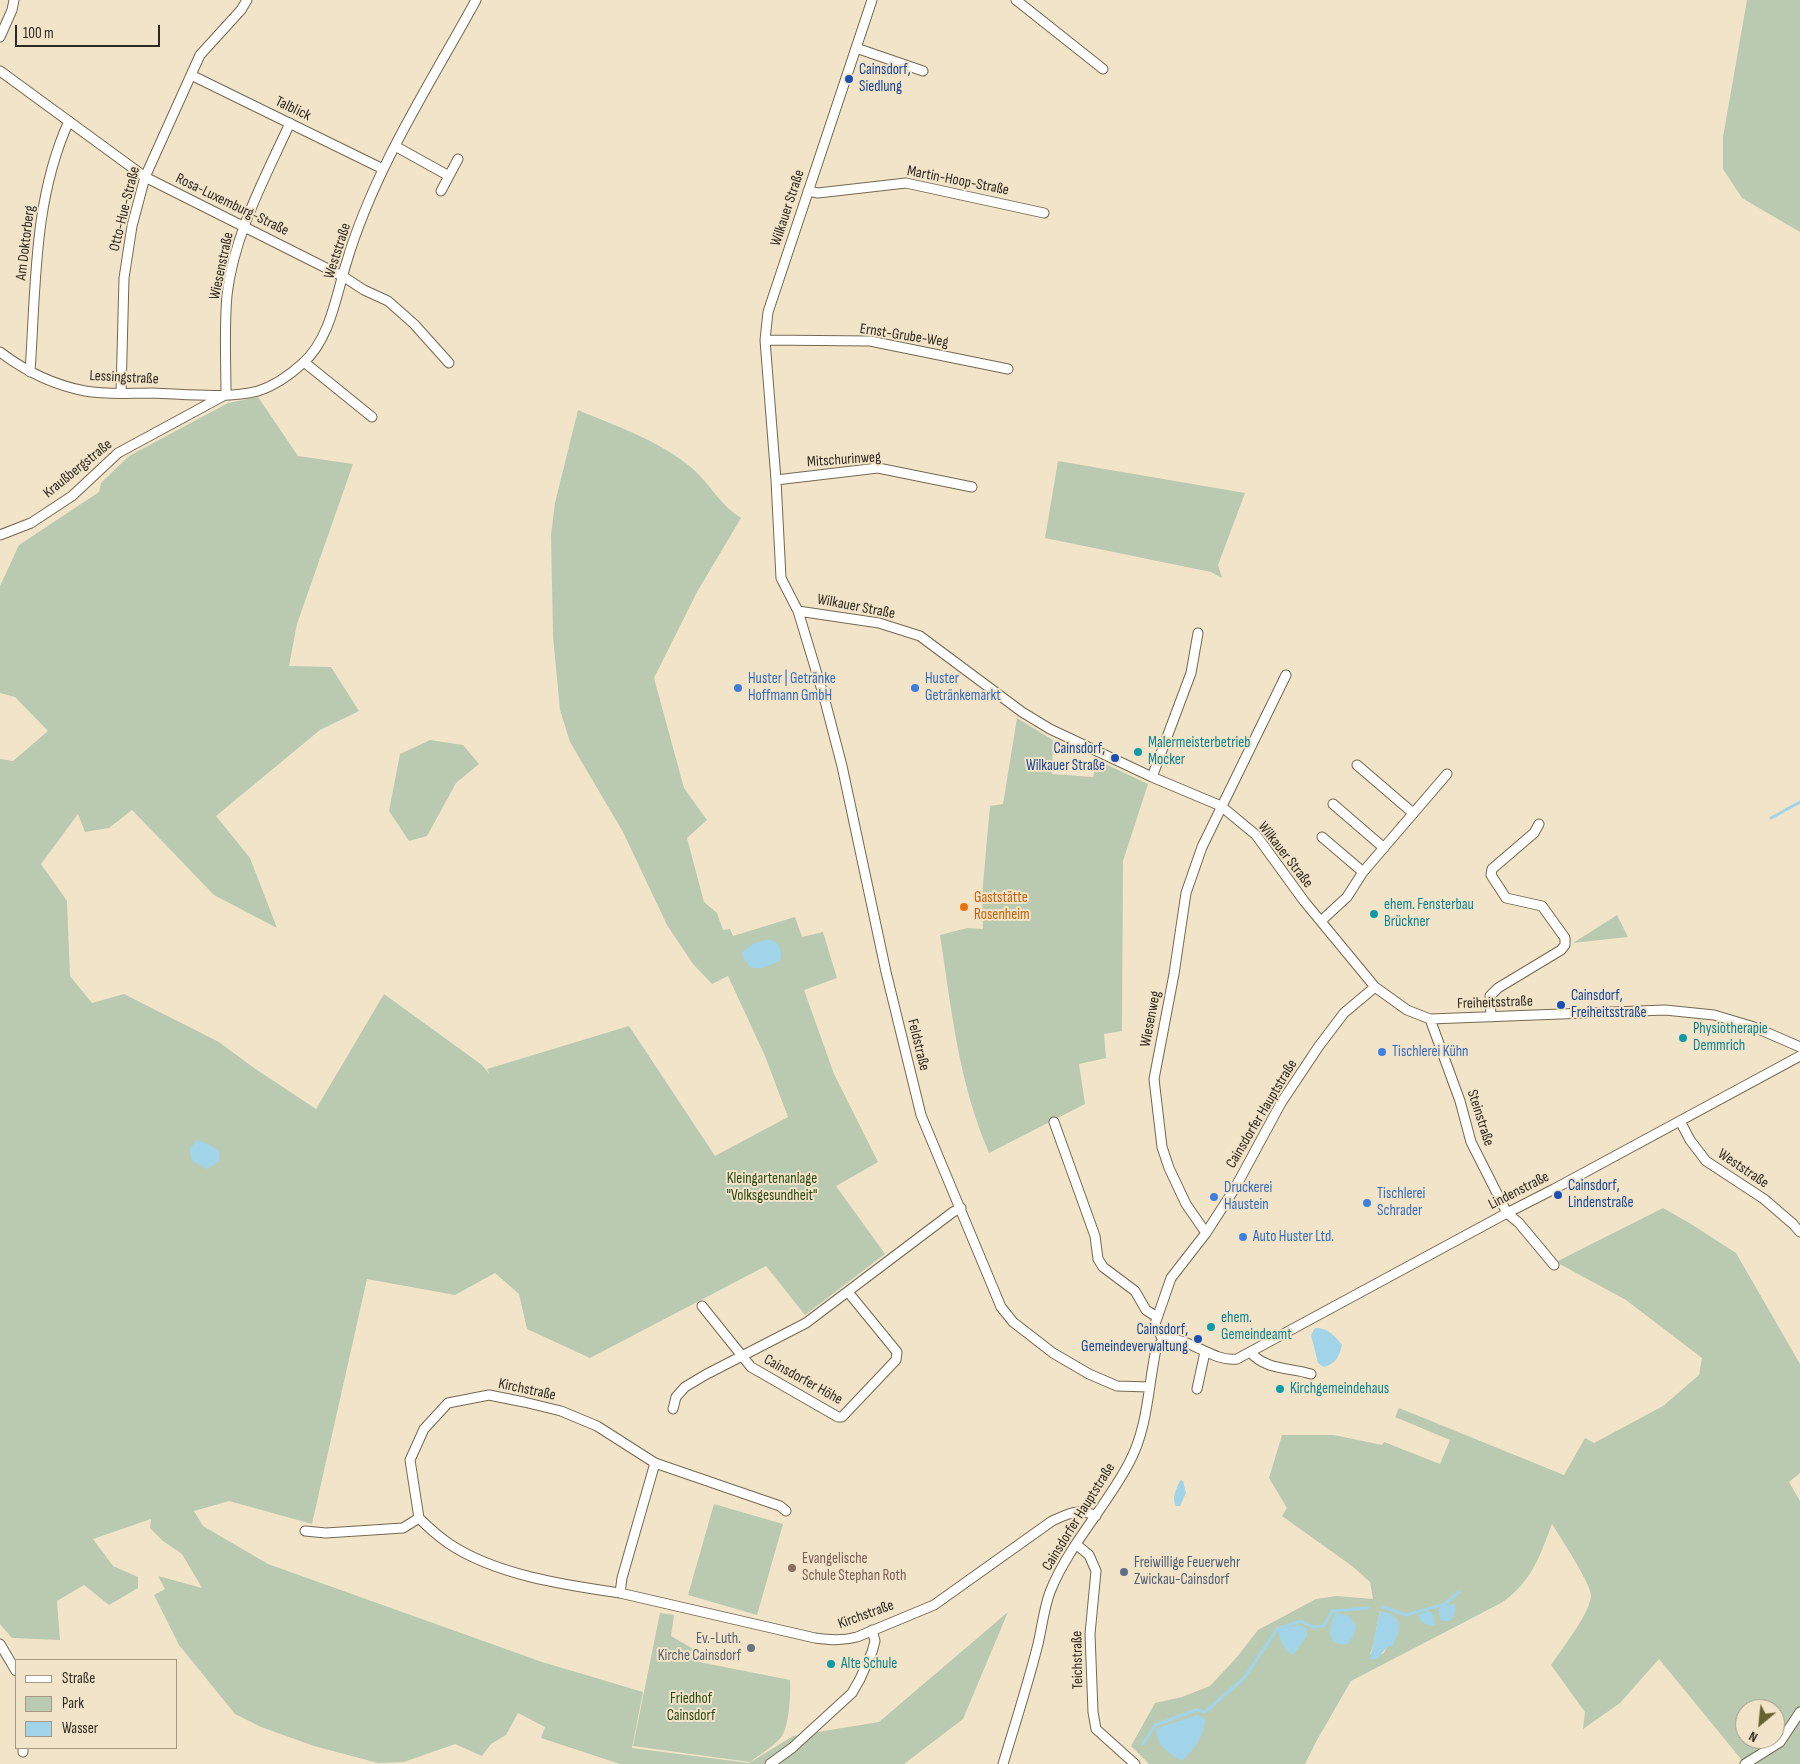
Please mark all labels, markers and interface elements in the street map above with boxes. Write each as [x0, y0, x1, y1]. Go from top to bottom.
scale bar [18, 15, 162, 47]
text: 100 m [23, 24, 54, 43]
place label: Cainsdorf, Siedlung [859, 61, 911, 96]
marker: Cainsdorf, Siedlung [843, 73, 855, 85]
street label: Talblick [272, 93, 314, 125]
street label: Martin-Hoop-Straße [906, 162, 1010, 200]
street label: Otto-Hue-Straße [106, 165, 144, 253]
street label: Wilkauer Straße [767, 168, 809, 248]
street label: Rosa-Luxemburg-Straße [172, 170, 292, 240]
street label: Am Doktorberg [12, 205, 40, 281]
street label: Weststraße [321, 221, 355, 281]
street label: Wiesenstraße [206, 231, 238, 301]
street label: Ernst-Grube-Weg [858, 320, 950, 352]
street label: Lessingstraße [89, 367, 159, 389]
street label: Kraußbergstraße [40, 436, 116, 502]
street label: Mitschurinweg [806, 448, 882, 472]
street label: Wilkauer Straße [816, 591, 896, 623]
place label: Huster | Getränke Hoffmann GmbH [748, 670, 836, 705]
place label: Huster Getränkemarkt [925, 670, 1001, 705]
marker: Huster | Getränke Hoffmann GmbH [732, 682, 744, 694]
marker: Huster Getränkemarkt [909, 682, 921, 694]
place label: Malermeisterbetrieb Mocker [1148, 734, 1251, 769]
place label: Cainsdorf, Wilkauer Straße [1026, 740, 1105, 775]
marker: Malermeisterbetrieb Mocker [1132, 746, 1144, 758]
marker: Cainsdorf, Wilkauer Straße [1109, 752, 1121, 764]
street label: Wilkauer Straße [1254, 818, 1316, 892]
place label: Gaststätte Rosenheim [974, 889, 1030, 924]
place label: ehem. Fensterbau Brückner [1384, 896, 1474, 931]
marker: Gaststätte Rosenheim [958, 901, 970, 913]
marker: ehem. Fensterbau Brückner [1368, 908, 1380, 920]
place label: Cainsdorf, Freiheitsstraße [1571, 987, 1647, 1022]
street label: Wiesenweg [1137, 989, 1165, 1049]
street label: Freiheitsstraße [1457, 993, 1533, 1013]
marker: Cainsdorf, Freiheitsstraße [1555, 999, 1567, 1011]
street label: Feldstraße [903, 1017, 933, 1073]
place label: Physiotherapie Demmrich [1693, 1020, 1768, 1055]
marker: Physiotherapie Demmrich [1677, 1032, 1689, 1044]
place label: Tischlerei Kühn [1392, 1043, 1468, 1061]
marker: Tischlerei Kühn [1376, 1046, 1388, 1058]
street label: Cainsdorfer Hauptstraße [1222, 1056, 1302, 1172]
street label: Steinstraße [1462, 1088, 1498, 1148]
street label: Weststraße [1714, 1145, 1772, 1193]
street label: Lindenstraße [1486, 1168, 1552, 1214]
park label: Kleingartenanlage "Volksgesundheit" [727, 1170, 817, 1205]
place label: Cainsdorf, Lindenstraße [1568, 1177, 1634, 1212]
place label: Druckerei Haustein [1224, 1179, 1272, 1214]
place label: Tischlerei Schrader [1377, 1185, 1425, 1220]
marker: Cainsdorf, Lindenstraße [1552, 1189, 1564, 1201]
marker: Druckerei Haustein [1208, 1191, 1220, 1203]
marker: Tischlerei Schrader [1361, 1197, 1373, 1209]
place label: Auto Huster Ltd. [1253, 1228, 1334, 1246]
marker: Auto Huster Ltd. [1237, 1231, 1249, 1243]
place label: ehem. Gemeindeamt [1221, 1309, 1292, 1344]
place label: Cainsdorf, Gemeindeverwaltung [1081, 1321, 1188, 1356]
marker: ehem. Gemeindeamt [1205, 1321, 1217, 1333]
marker: Cainsdorf, Gemeindeverwaltung [1192, 1333, 1204, 1345]
street label: Cainsdorfer Höhe [760, 1351, 846, 1409]
street label: Kirchstraße [497, 1375, 557, 1405]
place label: Kirchgemeindehaus [1290, 1380, 1389, 1398]
marker: Kirchgemeindehaus [1274, 1383, 1286, 1395]
street label: Cainsdorfer Hauptstraße [1039, 1460, 1119, 1574]
place label: Evangelische Schule Stephan Roth [802, 1550, 906, 1585]
place label: Freiwillige Feuerwehr Zwickau-Cainsdorf [1134, 1554, 1240, 1589]
marker: Evangelische Schule Stephan Roth [786, 1562, 798, 1574]
marker: Freiwillige Feuerwehr Zwickau-Cainsdorf [1118, 1566, 1130, 1578]
street label: Kirchstraße [836, 1597, 896, 1633]
place label: Ev.-Luth. Kirche Cainsdorf [658, 1630, 741, 1665]
street label: Teichstraße [1068, 1631, 1088, 1689]
marker: Ev.-Luth. Kirche Cainsdorf [745, 1642, 757, 1654]
place label: Alte Schule [841, 1655, 897, 1673]
marker: Alte Schule [825, 1658, 837, 1670]
legend [15, 1659, 178, 1749]
text: Straße [62, 1669, 95, 1688]
park label: Friedhof Cainsdorf [667, 1690, 715, 1725]
text: Park [62, 1694, 84, 1713]
north arrow [1735, 1699, 1785, 1749]
text: Wasser [62, 1719, 98, 1738]
text: N [1746, 1728, 1760, 1746]

